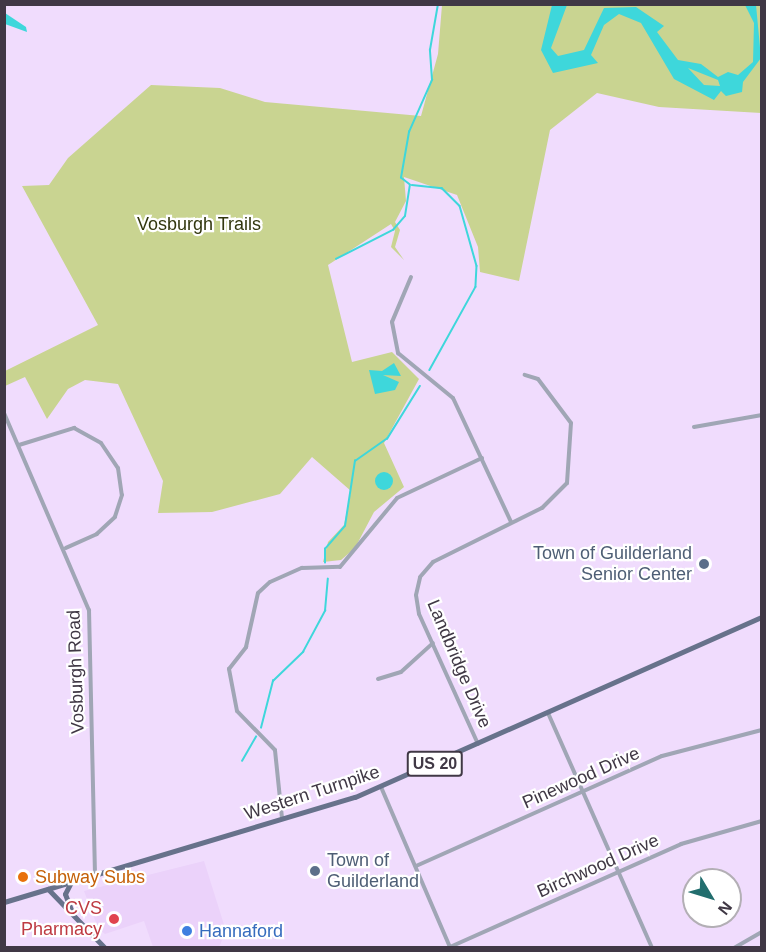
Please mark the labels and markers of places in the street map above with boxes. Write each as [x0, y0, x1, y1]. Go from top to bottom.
place label: Town of Guilderland Senior Center [533, 543, 692, 586]
marker: Town of Guilderland Senior Center [697, 557, 711, 571]
place label: Town of Guilderland [327, 850, 419, 892]
marker: Town of Guilderland [308, 864, 322, 878]
place label: Subway Subs [35, 866, 145, 888]
marker: Subway Subs [16, 870, 30, 884]
place label: CVS Pharmacy [21, 898, 102, 940]
marker: CVS Pharmacy [107, 912, 121, 926]
place label: Hannaford [199, 920, 283, 942]
marker: Hannaford [180, 924, 194, 938]

